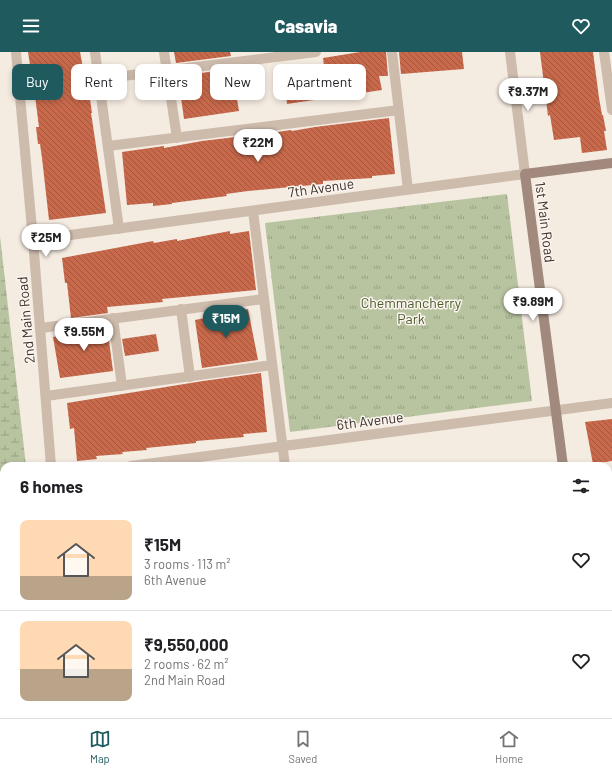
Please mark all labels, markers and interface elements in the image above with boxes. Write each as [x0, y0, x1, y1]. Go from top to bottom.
icon: menu [20, 15, 42, 37]
text: Casavia [275, 15, 337, 37]
icon: heart [570, 15, 592, 37]
chip: Buy [12, 64, 63, 100]
chip: Rent [71, 64, 127, 100]
chip: Filters [135, 64, 202, 100]
chip: New [210, 64, 265, 100]
chip: Apartment [273, 64, 366, 100]
pin: ₹9.37M [495, 78, 561, 112]
text: ₹9.37M [508, 83, 548, 99]
pin: ₹22M [234, 129, 282, 163]
text: ₹22M [242, 134, 274, 150]
street label: 7th Avenue [287, 174, 355, 201]
street label: 1st Main Road [532, 180, 559, 263]
pin: ₹25M [22, 224, 70, 258]
text: ₹25M [30, 229, 62, 245]
street label: 2nd Main Road [13, 276, 38, 364]
pin: ₹9.89M [500, 288, 566, 322]
text: ₹9.89M [512, 293, 554, 309]
park label: Chemmancherry Park [361, 294, 462, 327]
pin: ₹15M [202, 305, 250, 339]
text: ₹15M [212, 310, 240, 326]
pin: ₹9.55M [51, 318, 117, 352]
text: ₹9.55M [63, 323, 105, 339]
street label: 6th Avenue [336, 408, 404, 433]
icon: filters [570, 475, 592, 497]
text: 6 homes [20, 476, 83, 496]
text: ₹15M [144, 534, 181, 554]
icon: home [52, 536, 100, 584]
icon: heart [570, 549, 592, 571]
text: 3 rooms · 113 m² [144, 556, 231, 572]
text: 6th Avenue [144, 572, 206, 588]
text: ₹9,550,000 [144, 634, 228, 654]
icon: home [52, 637, 100, 685]
icon: heart [570, 650, 592, 672]
text: 2 rooms · 62 m² [144, 656, 229, 672]
text: 2nd Main Road [144, 672, 225, 688]
tab: Map [89, 728, 111, 765]
tab: Saved [289, 728, 317, 765]
tab: Home [495, 728, 523, 765]

